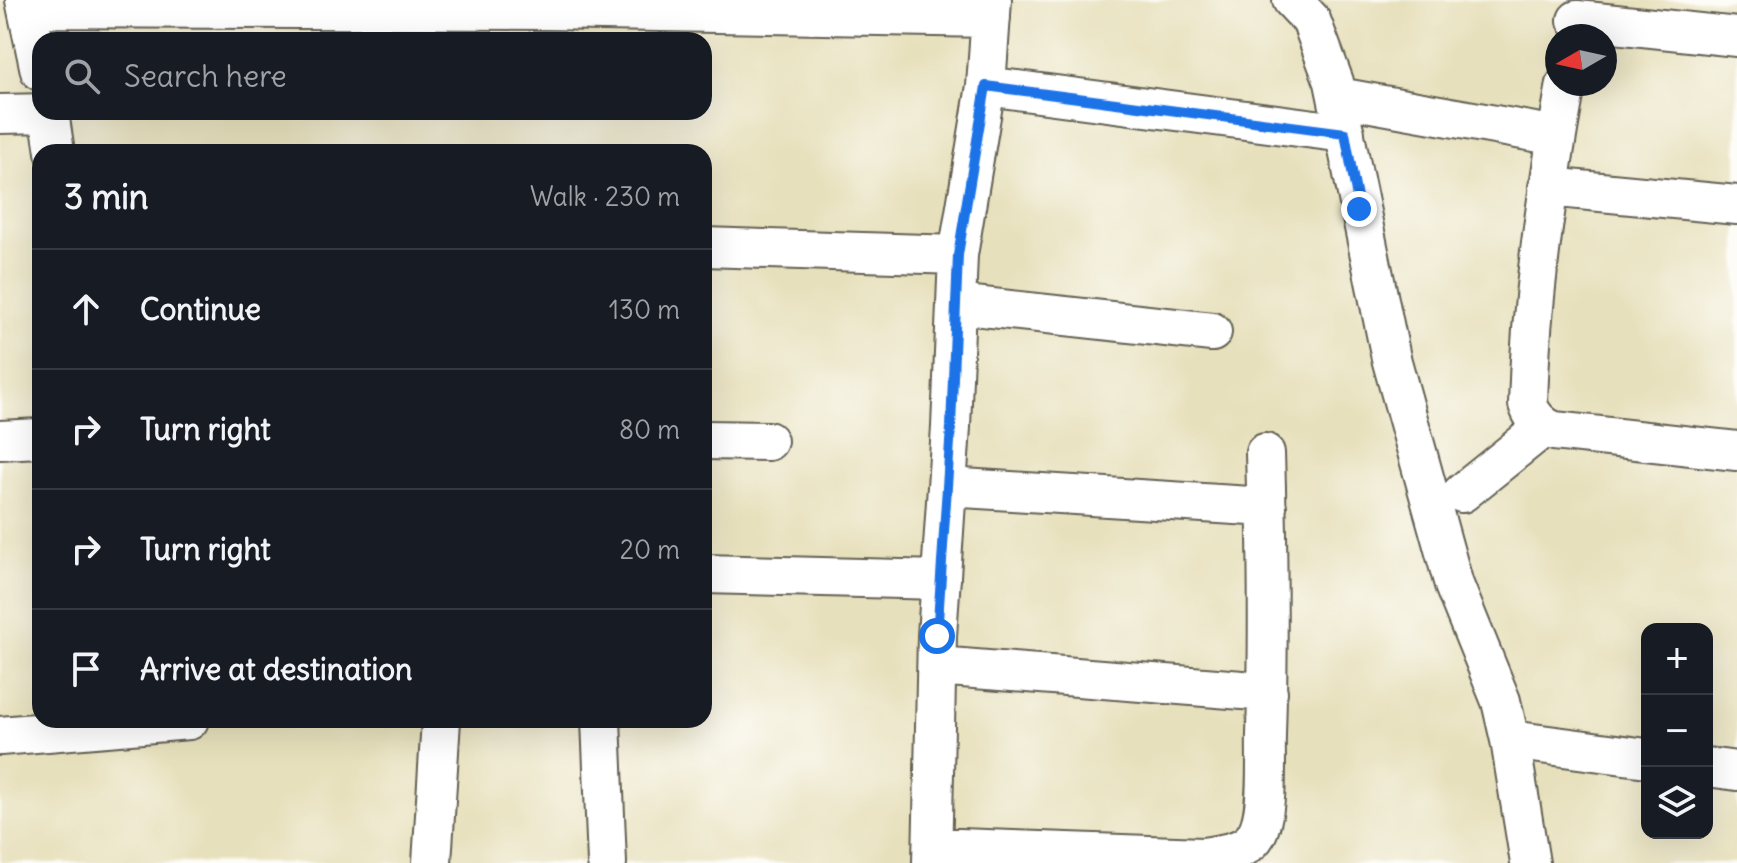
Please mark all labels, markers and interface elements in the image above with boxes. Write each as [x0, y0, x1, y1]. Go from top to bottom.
north arrow [1545, 24, 1617, 96]
search box [32, 32, 712, 120]
icon: search [60, 54, 104, 98]
text: Search here [124, 57, 287, 95]
text: 3 min [64, 175, 149, 218]
text: Walk · 230 m [530, 180, 680, 213]
route end [1341, 191, 1377, 227]
icon: ahead [64, 287, 108, 331]
text: Continue [140, 290, 261, 328]
text: 130 m [609, 293, 680, 326]
icon: right [64, 407, 108, 451]
text: Turn right [140, 410, 271, 448]
text: 80 m [619, 413, 680, 446]
icon: right [64, 527, 108, 571]
text: Turn right [140, 530, 271, 568]
text: 20 m [620, 533, 680, 566]
route start [919, 618, 955, 654]
map controls [1641, 623, 1713, 839]
button: + [1641, 623, 1713, 695]
icon: arrive [64, 647, 108, 691]
text: Arrive at destination [140, 650, 412, 688]
button: − [1641, 695, 1713, 767]
button: layers [1641, 767, 1713, 839]

